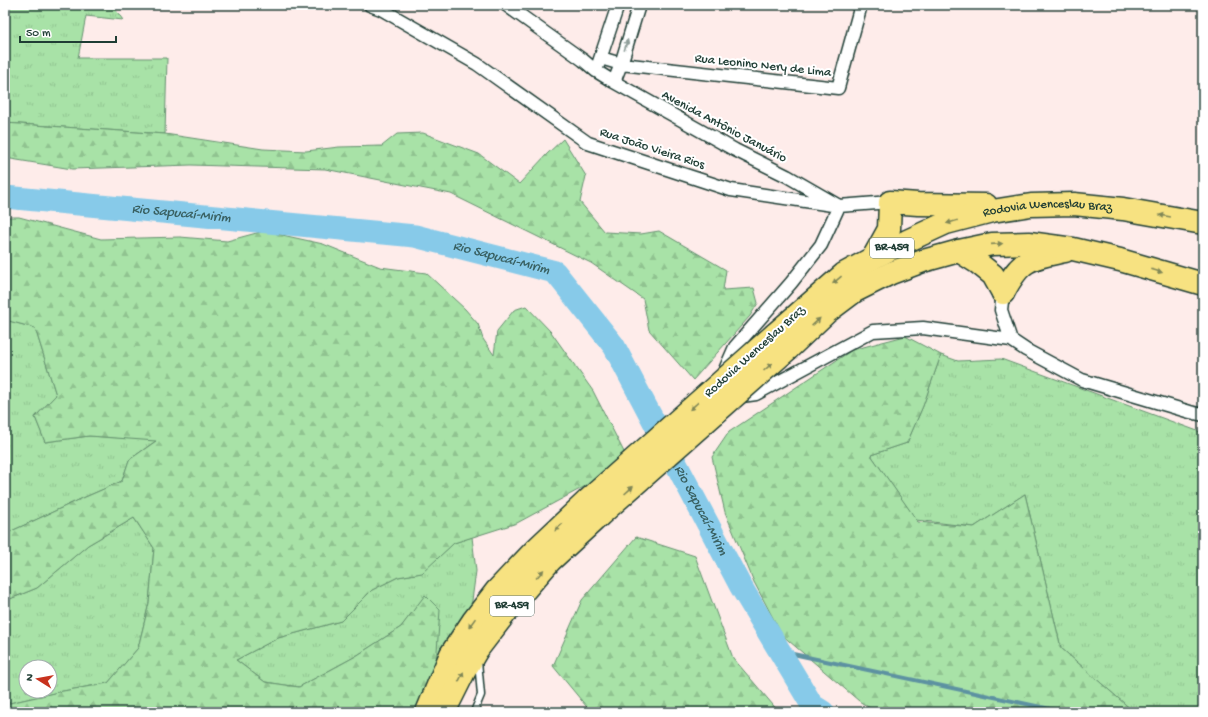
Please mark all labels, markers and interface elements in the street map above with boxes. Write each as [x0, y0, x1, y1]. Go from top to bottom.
scale bar [20, 18, 116, 44]
text: 50 m [26, 27, 51, 41]
one-way arrow [624, 39, 630, 51]
street label: Rua Leonino Nery de Lima [694, 51, 833, 81]
street label: Avenida Antônio Januário [659, 88, 789, 166]
street label: Rua João Vieira Rios [598, 125, 708, 173]
street label: Rodovia Wenceslau Braz [981, 196, 1114, 221]
water label: Rio Sapucaí-Mirim [131, 201, 232, 227]
one-way arrow [1159, 213, 1171, 219]
one-way arrow [946, 219, 958, 225]
water label: Rio Sapucaí-Mirim [451, 238, 552, 279]
road number: BR-459 [870, 238, 914, 258]
one-way arrow [991, 241, 1003, 248]
one-way arrow [1151, 268, 1163, 274]
one-way arrow [831, 276, 842, 285]
street label: Rodovia Wenceslau Braz [702, 302, 809, 401]
one-way arrow [811, 318, 821, 327]
one-way arrow [763, 362, 773, 371]
one-way arrow [689, 401, 698, 410]
water label: Rio Sapucaí-Mirim [670, 463, 731, 559]
one-way arrow [624, 486, 633, 495]
one-way arrow [555, 522, 564, 531]
one-way arrow [535, 568, 544, 579]
road number: BR-459 [490, 596, 534, 616]
one-way arrow [468, 617, 476, 628]
north arrow [18, 659, 58, 699]
one-way arrow [458, 671, 464, 683]
text: N [24, 673, 37, 682]

